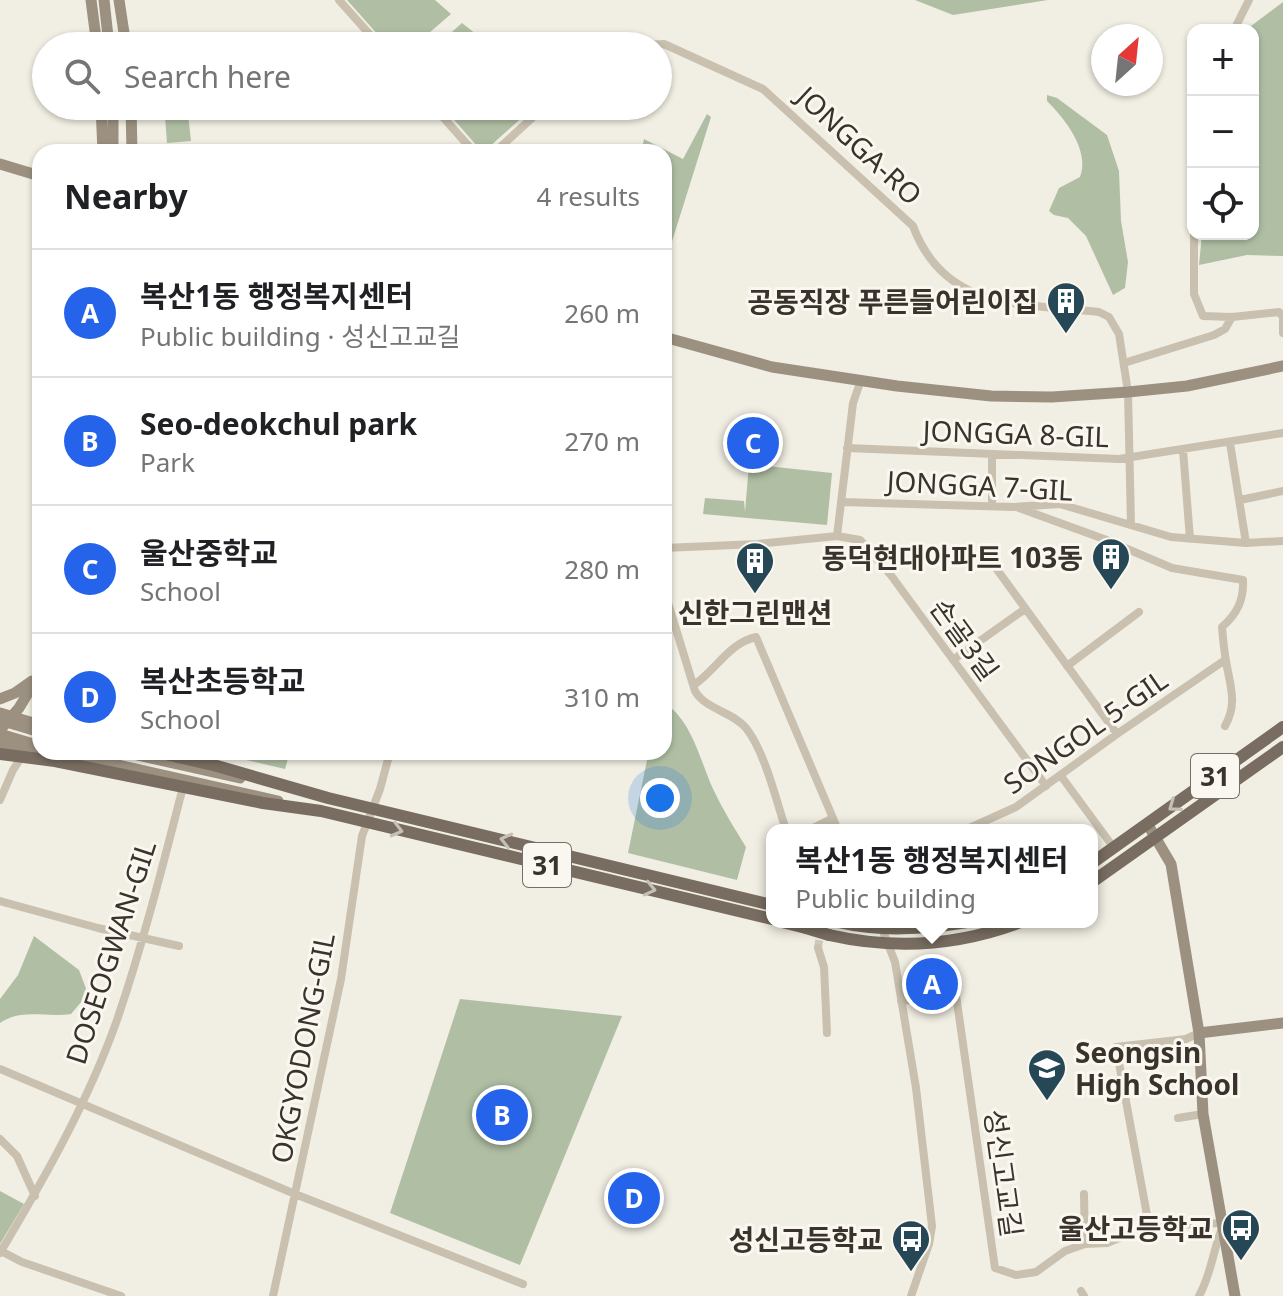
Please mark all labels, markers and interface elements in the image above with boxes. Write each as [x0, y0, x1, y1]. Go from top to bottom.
north arrow [1091, 24, 1163, 96]
map controls [1187, 24, 1259, 240]
button: + [1187, 24, 1259, 96]
search box [32, 32, 672, 120]
icon: search [60, 54, 104, 98]
text: Search here [124, 56, 291, 97]
street label: JONGGA-RO [787, 75, 931, 213]
button: − [1187, 96, 1259, 168]
button: locate [1187, 168, 1259, 240]
text: Nearby [64, 173, 188, 219]
text: 4 results [536, 178, 640, 214]
text: 복산1동 행정복지센터 [140, 275, 413, 316]
building icon: 공동직장 푸른들어린이집 [1045, 280, 1087, 335]
place label: 공동직장 푸른들어린이집 [747, 282, 1038, 320]
text: A [81, 295, 99, 331]
text: 260 m [564, 295, 640, 331]
text: Public building · 성신고교길 [140, 318, 461, 354]
text: Seo-deokchul park [140, 403, 417, 444]
street label: JONGGA 8-GIL [919, 411, 1110, 455]
pin: C [727, 413, 779, 473]
text: B [81, 423, 99, 459]
text: 270 m [564, 423, 640, 459]
text: Park [140, 444, 195, 480]
street label: JONGGA 7-GIL [883, 461, 1074, 509]
text: 울산중학교 [140, 532, 278, 573]
building icon: 동덕현대아파트 103동 [1090, 536, 1132, 591]
place label: 동덕현대아파트 103동 [822, 538, 1083, 576]
building icon: 신한그린맨션 [734, 540, 776, 595]
text: C [82, 551, 98, 587]
text: 280 m [564, 551, 640, 587]
text: School [140, 573, 221, 609]
street label: 손골3길 [922, 590, 1008, 688]
place label: 신한그린맨션 [678, 593, 832, 631]
text: 복산초등학교 [140, 660, 306, 701]
street label: SONGOL 5-GIL [995, 660, 1175, 802]
text: D [80, 679, 100, 715]
text: 310 m [564, 679, 640, 715]
text: School [140, 701, 221, 737]
road number: 31 [1191, 754, 1239, 798]
your location [640, 778, 680, 818]
one-way arrow [1169, 796, 1183, 811]
one-way arrow [389, 821, 403, 838]
popup [766, 824, 1098, 928]
one-way arrow [499, 832, 513, 849]
street label: DOSEOGWAN-GIL [56, 835, 164, 1069]
text: 복산1동 행정복지센터 [795, 839, 1069, 880]
road number: 31 [523, 843, 571, 887]
one-way arrow [643, 880, 656, 897]
text: Public building [795, 880, 976, 916]
street label: OKGYODONG-GIL [261, 930, 343, 1166]
pin: A [906, 954, 958, 1014]
place label: Seongsin High School [1075, 1033, 1239, 1103]
school or university icon: Seongsin High School [1026, 1047, 1068, 1102]
pin: B [476, 1085, 528, 1145]
street label: 성신고교길 [976, 1107, 1032, 1239]
pin: D [608, 1168, 660, 1228]
bus stop icon: 울산고등학교 [1220, 1207, 1262, 1262]
place label: 울산고등학교 [1058, 1209, 1213, 1247]
bus stop icon: 성신고등학교 [890, 1218, 932, 1273]
place label: 성신고등학교 [728, 1220, 883, 1258]

